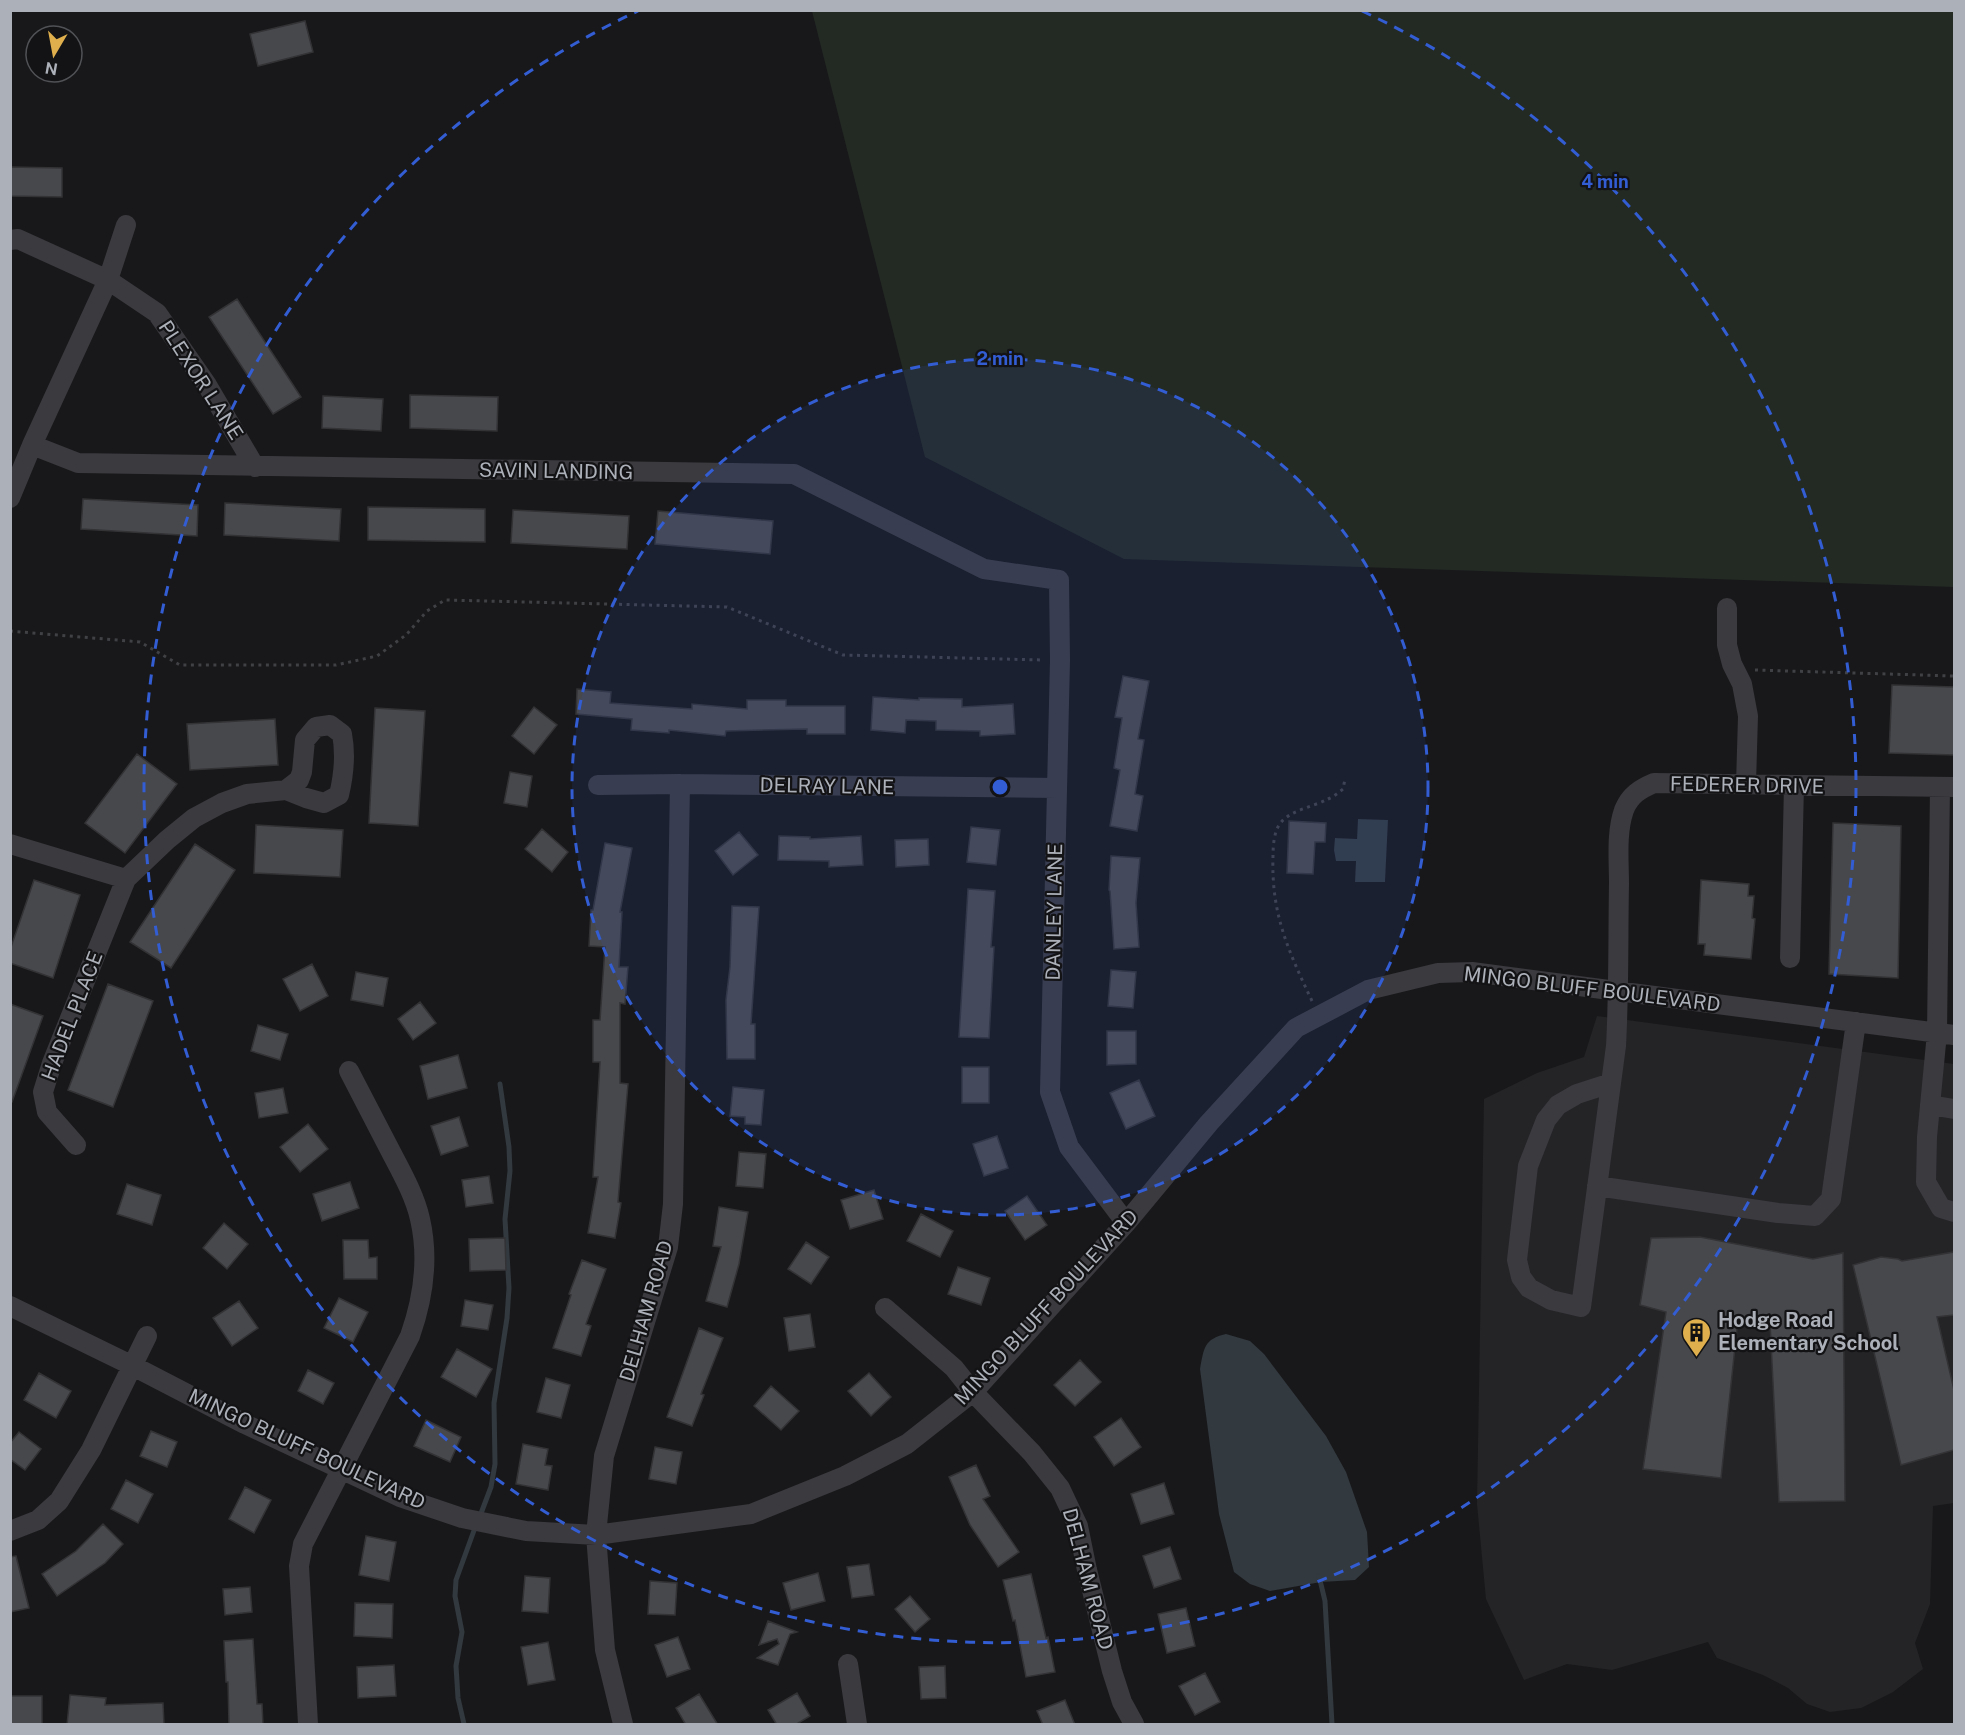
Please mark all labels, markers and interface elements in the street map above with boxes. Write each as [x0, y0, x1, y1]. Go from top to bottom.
north arrow [24, 24, 84, 84]
text: N [44, 58, 59, 79]
text: 4 min [1581, 171, 1629, 192]
street label: PLEXOR LANE [154, 316, 248, 444]
text: 2 min [976, 348, 1024, 369]
street label: SAVIN LANDING [479, 458, 633, 484]
street label: FEDERER DRIVE [1670, 772, 1824, 798]
street label: DELRAY LANE [760, 773, 894, 799]
centre of rings [990, 777, 1010, 797]
street label: DANLEY LANE [1041, 843, 1067, 981]
street label: HADEL PLACE [36, 948, 108, 1084]
street label: MINGO BLUFF BOULEVARD [1462, 961, 1722, 1017]
street label: MINGO BLUFF BOULEVARD [949, 1204, 1143, 1410]
street label: DELHAM ROAD [614, 1238, 678, 1384]
place label: Hodge Road Elementary School [1718, 1308, 1899, 1355]
building icon: Hodge Road Elementary School [1681, 1316, 1713, 1358]
street label: MINGO BLUFF BOULEVARD [185, 1384, 429, 1514]
street label: DELHAM ROAD [1058, 1506, 1118, 1652]

